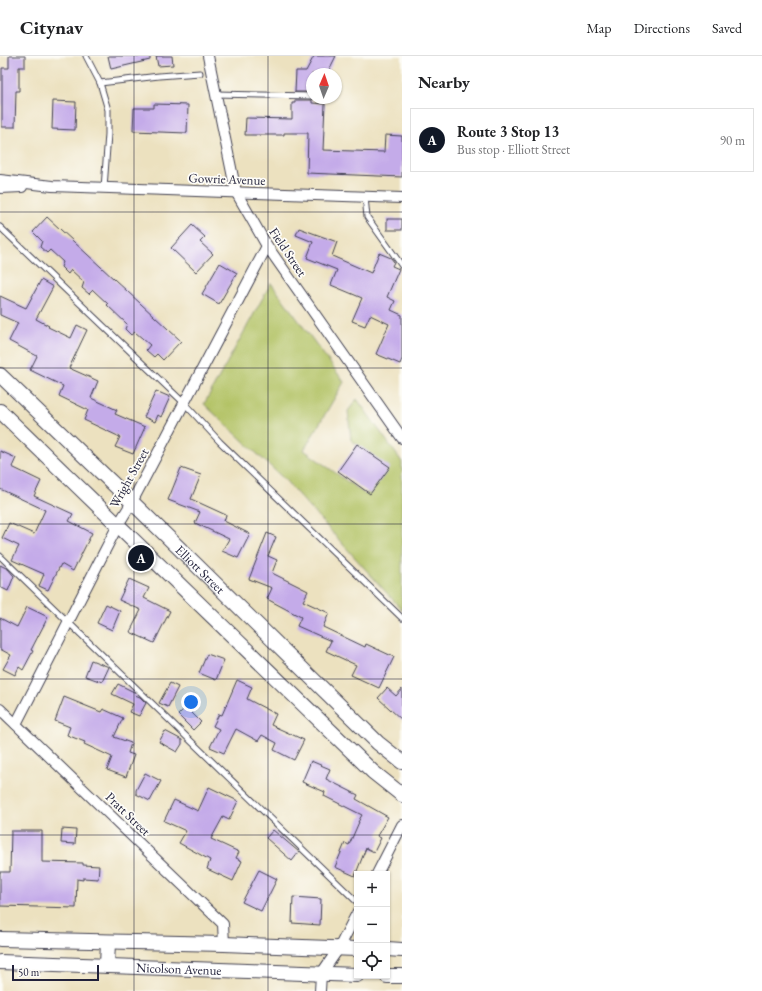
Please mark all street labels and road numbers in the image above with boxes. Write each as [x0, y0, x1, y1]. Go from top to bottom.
street label: Gowrie Avenue [188, 169, 266, 189]
street label: Field Street [265, 224, 311, 280]
street label: Wright Street [106, 445, 152, 511]
street label: Elliott Street [172, 541, 229, 597]
street label: Pratt Street [102, 788, 154, 840]
street label: Nicolson Avenue [136, 958, 222, 979]

